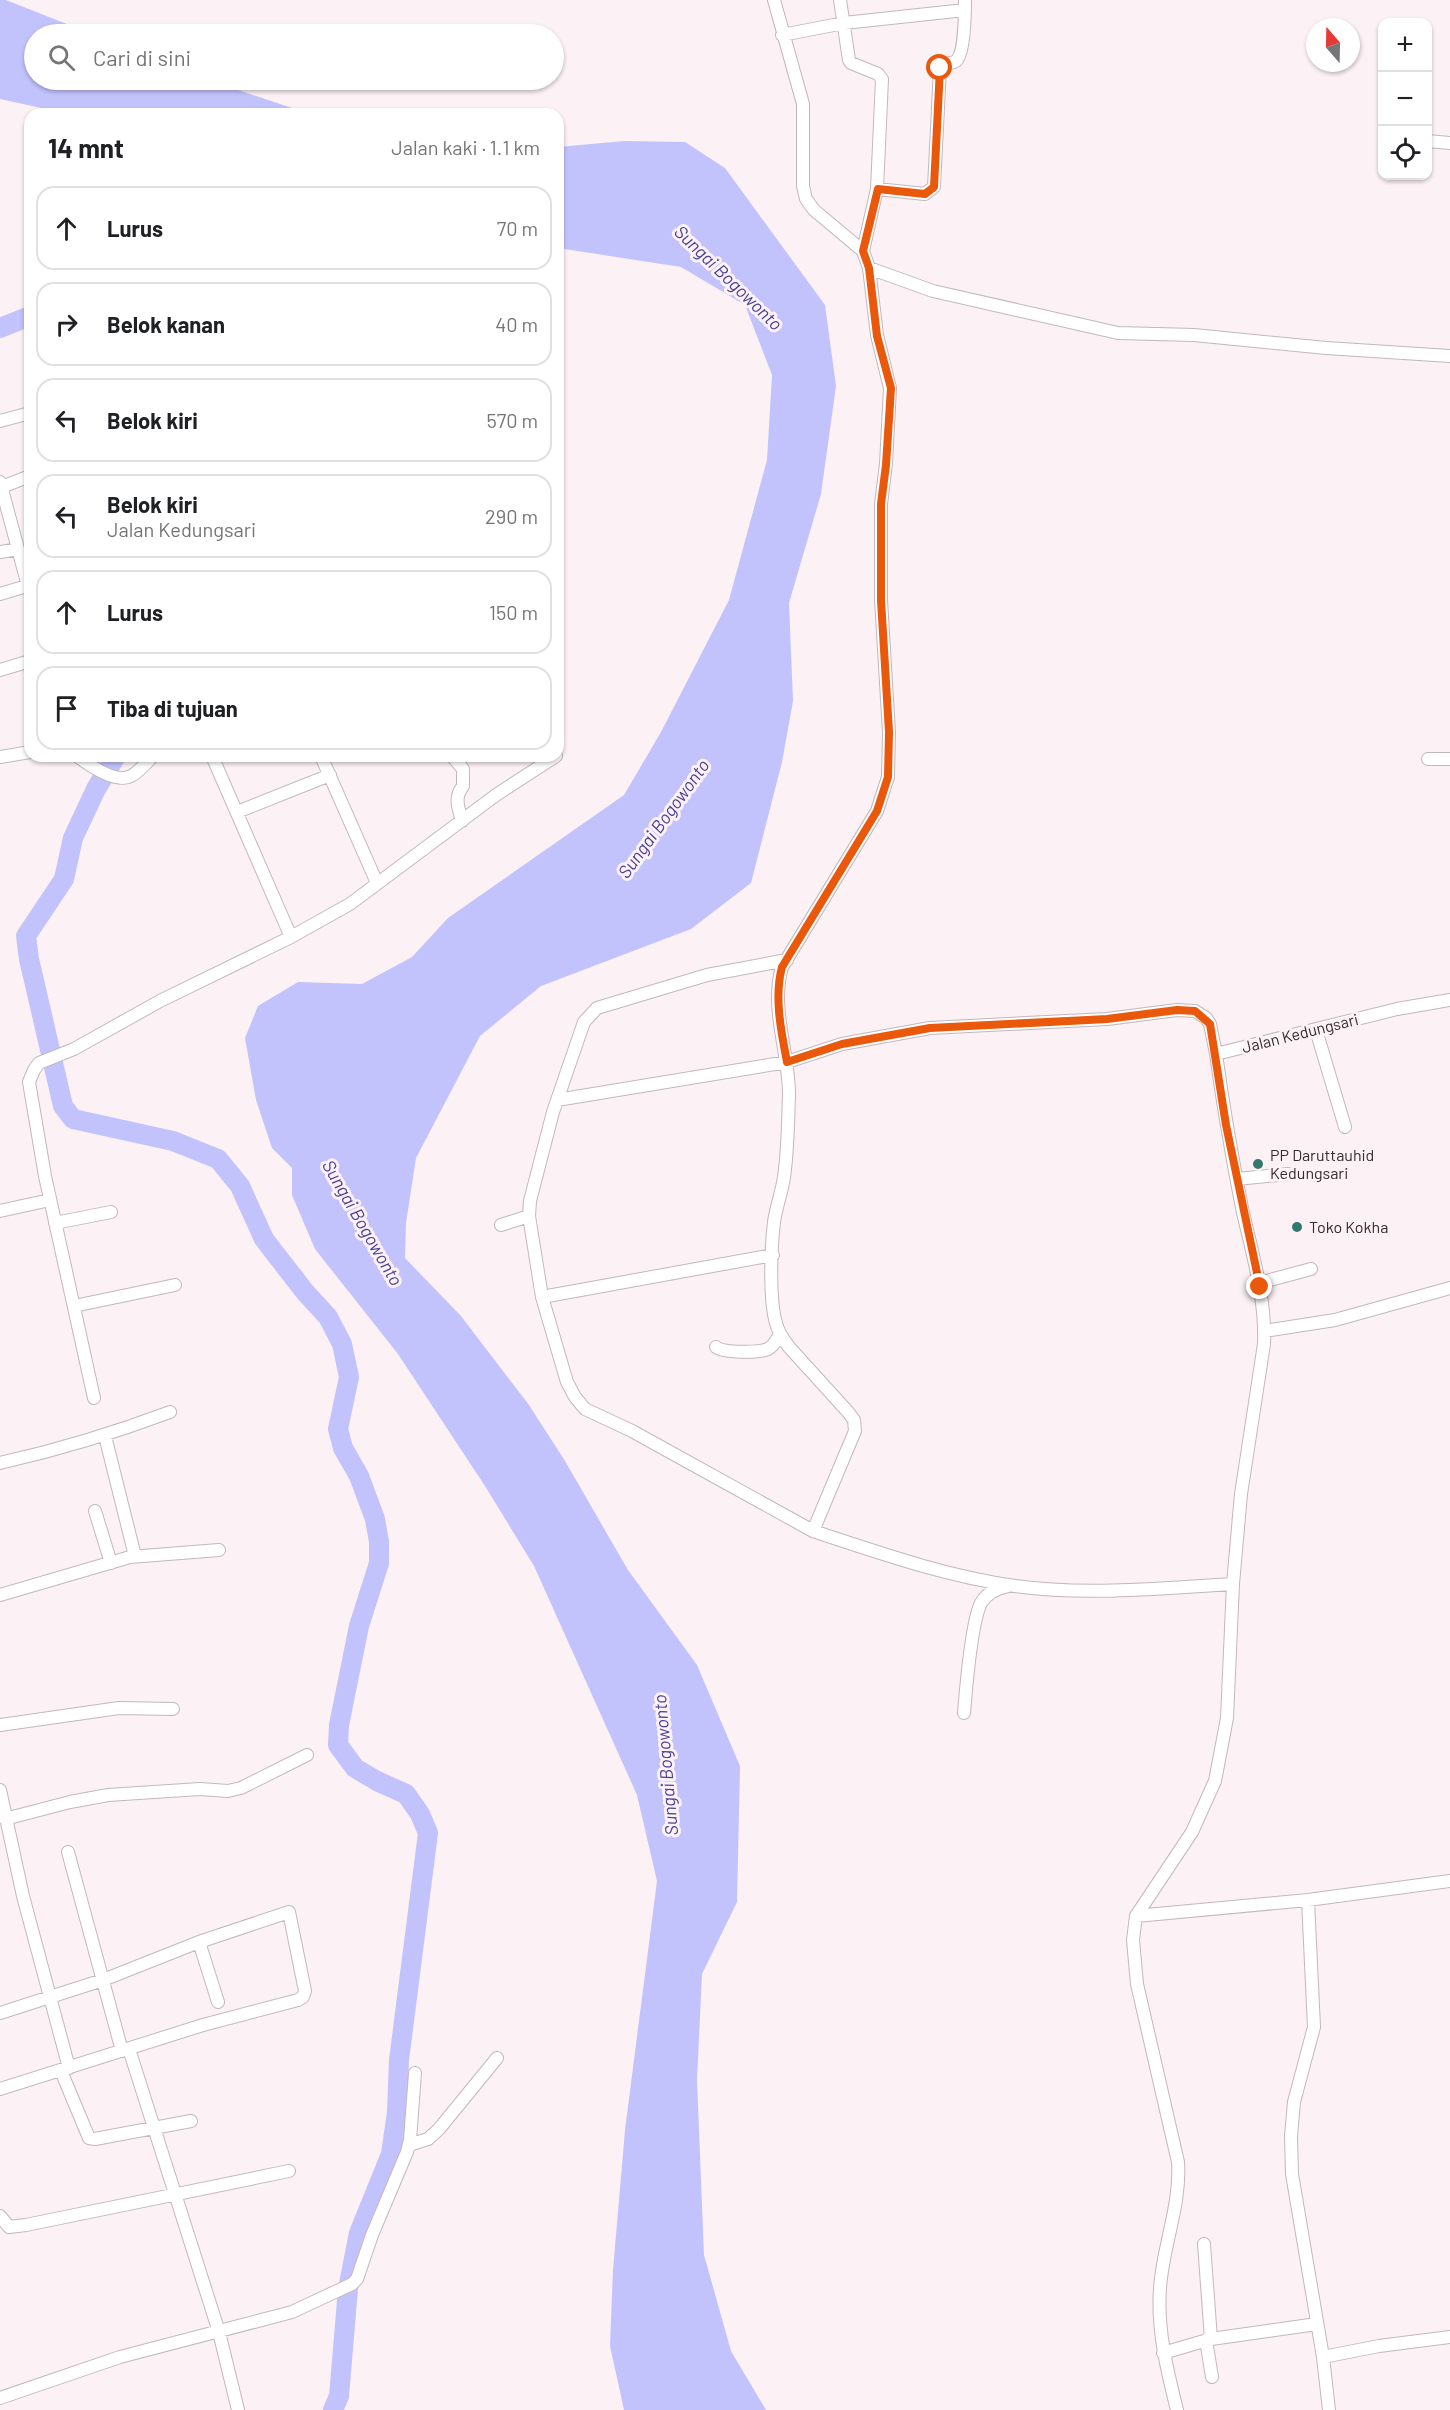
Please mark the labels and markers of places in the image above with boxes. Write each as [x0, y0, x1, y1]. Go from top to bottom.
place label: PP Daruttauhid Kedungsari [1270, 1145, 1374, 1182]
marker: PP Daruttauhid Kedungsari [1251, 1157, 1265, 1171]
place label: Toko Kokha [1309, 1217, 1388, 1236]
marker: Toko Kokha [1290, 1220, 1304, 1234]

